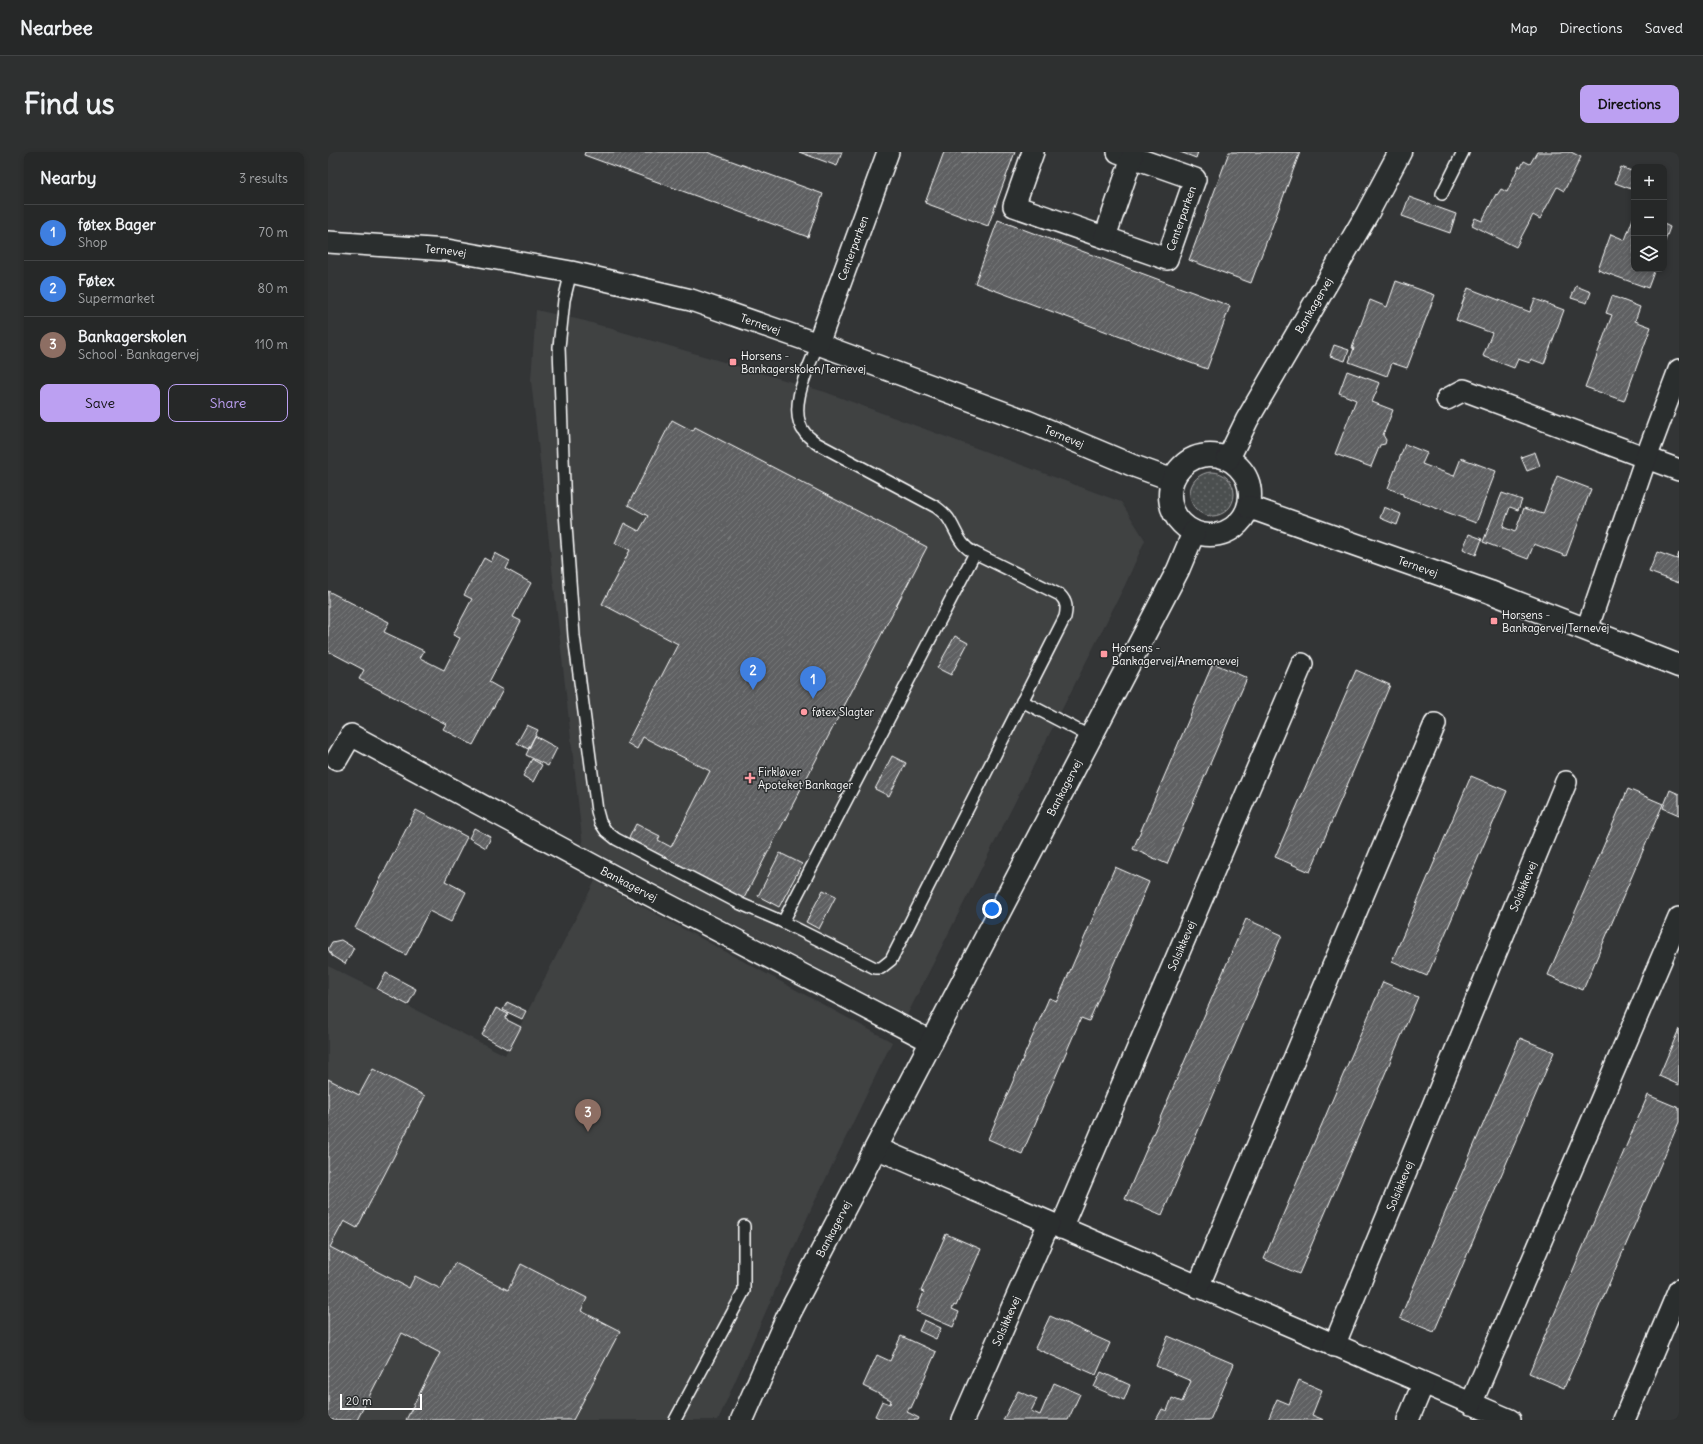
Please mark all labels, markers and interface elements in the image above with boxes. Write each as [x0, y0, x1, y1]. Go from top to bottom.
text: Nearbee [20, 16, 93, 40]
text: Map [1510, 19, 1537, 37]
text: Directions [1559, 19, 1623, 37]
text: Saved [1645, 19, 1683, 37]
button: Directions [1580, 85, 1679, 123]
text: Find us [24, 86, 115, 122]
map controls [1631, 164, 1667, 272]
button: + [1631, 164, 1667, 200]
text: Nearby [40, 167, 96, 189]
text: 3 results [239, 170, 288, 187]
street label: Centerparken [1163, 184, 1199, 253]
button: − [1631, 200, 1667, 236]
street label: Centerparken [835, 214, 871, 283]
text: føtex Bager [78, 215, 156, 234]
text: 1 [50, 224, 56, 241]
text: 70 m [259, 224, 288, 241]
text: Shop [78, 234, 107, 251]
button: layers [1631, 236, 1667, 272]
street label: Ternevej [425, 242, 467, 260]
text: Føtex [78, 271, 115, 290]
street label: Bankagervej [1292, 275, 1335, 336]
text: 2 [49, 280, 57, 297]
text: 80 m [257, 280, 288, 297]
text: Supermarket [78, 290, 155, 307]
street label: Ternevej [739, 311, 782, 337]
text: Bankagerskolen [78, 327, 187, 346]
text: 3 [49, 336, 57, 353]
text: 110 m [255, 336, 288, 353]
text: School · Bankagervej [78, 346, 199, 363]
place label: Horsens - Bankagerskolen/Ternevej [741, 349, 866, 376]
marker: Horsens - Bankagerskolen/Ternevej [728, 357, 738, 367]
button: Save [40, 384, 160, 422]
button: Share [168, 384, 288, 422]
street label: Ternevej [1042, 422, 1086, 451]
street label: Ternevej [1396, 553, 1440, 580]
place label: Horsens - Bankagervej/Ternevej [1502, 608, 1609, 635]
marker: Horsens - Bankagervej/Ternevej [1489, 616, 1499, 626]
place label: Horsens - Bankagervej/Anemonevej [1112, 641, 1239, 668]
marker: Horsens - Bankagervej/Anemonevej [1099, 649, 1109, 659]
pin: 2 [740, 657, 766, 690]
pin: 1 [800, 666, 826, 699]
place label: føtex Slagter [812, 705, 875, 719]
marker: føtex Slagter [799, 707, 809, 717]
street label: Bankagervej [1044, 757, 1085, 818]
place label: Firkløver Apoteket Bankager [758, 765, 853, 792]
marker: Firkløver Apoteket Bankager [745, 773, 755, 783]
street label: Solsikkevej [1506, 859, 1540, 914]
street label: Bankagervej [598, 863, 659, 905]
your location [982, 899, 1002, 919]
street label: Solsikkevej [1165, 919, 1198, 973]
pin: 3 [575, 1099, 601, 1132]
street label: Solsikkevej [1383, 1159, 1416, 1213]
street label: Bankagervej [813, 1198, 854, 1260]
street label: Solsikkevej [989, 1294, 1023, 1348]
scale bar [340, 1392, 422, 1411]
text: 20 m [346, 1394, 372, 1408]

